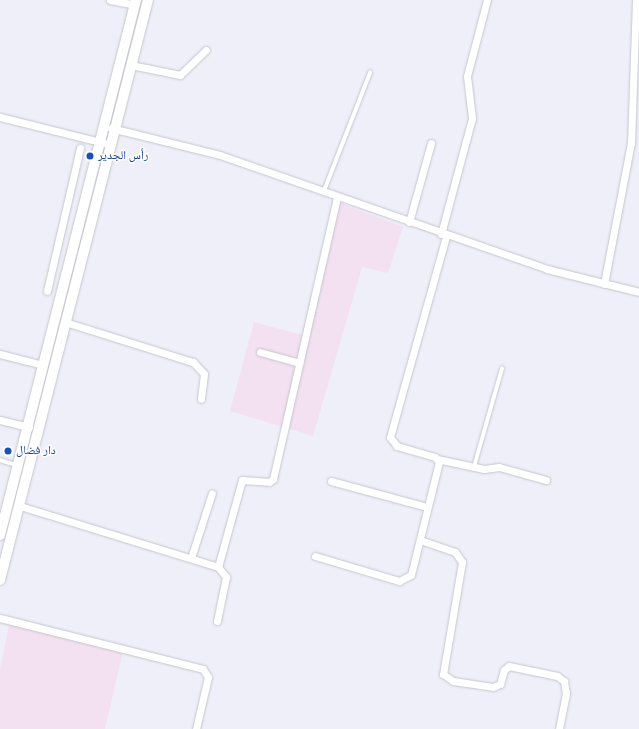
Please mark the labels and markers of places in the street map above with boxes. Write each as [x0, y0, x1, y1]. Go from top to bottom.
place label: رأس الجدير [98, 149, 148, 163]
marker: رأس الجدير [85, 151, 95, 161]
place label: دار فضال [16, 444, 56, 458]
marker: دار فضال [3, 446, 13, 456]

